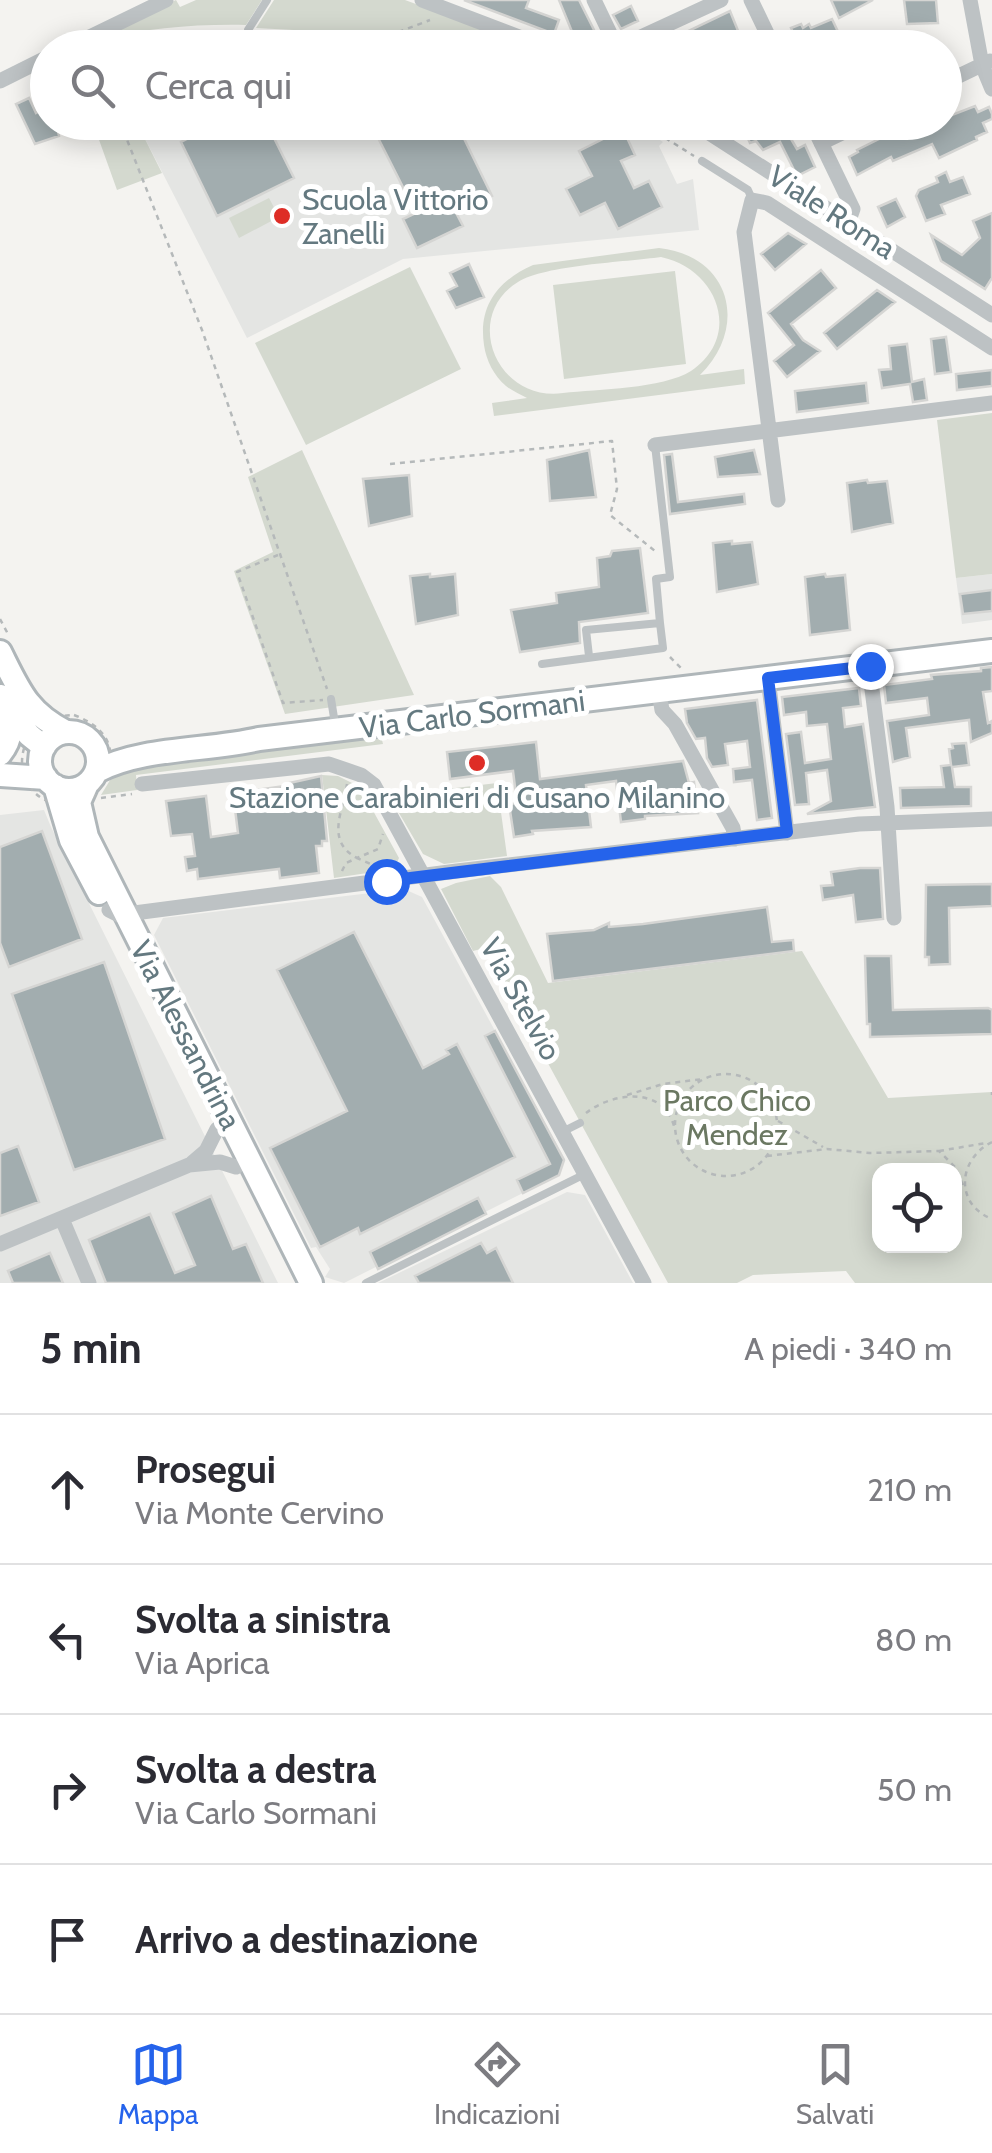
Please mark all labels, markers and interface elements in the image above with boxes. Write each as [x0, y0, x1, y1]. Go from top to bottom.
search box [30, 30, 962, 140]
icon: search [65, 58, 120, 113]
text: Cerca qui [145, 62, 292, 109]
street label: Viale Roma [761, 157, 903, 267]
place label: Scuola Vittorio Zanelli [302, 181, 489, 252]
marker: Scuola Vittorio Zanelli [271, 205, 293, 227]
route end [848, 644, 894, 690]
street label: Via Carlo Sormani [357, 682, 587, 746]
marker: Stazione Carabinieri di Cusano Milanino [466, 752, 488, 774]
place label: Stazione Carabinieri di Cusano Milanino [229, 779, 725, 816]
route start [364, 859, 410, 905]
street label: Via Stelvio [472, 931, 570, 1067]
street label: Via Alessandrina [122, 934, 250, 1136]
park label: Parco Chico Mendez [663, 1082, 811, 1153]
map controls [872, 1163, 962, 1253]
button: locate [872, 1163, 962, 1253]
text: 5 min [40, 1322, 142, 1374]
text: A piedi · 340 m [744, 1329, 952, 1368]
text: Prosegui [135, 1446, 276, 1493]
icon: ahead [40, 1462, 95, 1517]
text: 210 m [867, 1470, 952, 1509]
text: Via Monte Cervino [135, 1493, 384, 1532]
text: Svolta a sinistra [135, 1596, 390, 1643]
icon: left [40, 1612, 95, 1667]
text: 80 m [875, 1620, 952, 1659]
text: Via Aprica [135, 1643, 270, 1682]
text: Svolta a destra [135, 1746, 376, 1793]
icon: right [40, 1762, 95, 1817]
text: 50 m [877, 1770, 952, 1809]
text: Via Carlo Sormani [135, 1793, 377, 1832]
icon: arrive [40, 1912, 95, 1967]
text: Arrivo a destinazione [135, 1916, 478, 1963]
tab: Mappa [118, 2037, 198, 2131]
tab: Indicazioni [434, 2037, 560, 2131]
tab: Salvati [796, 2037, 874, 2131]

